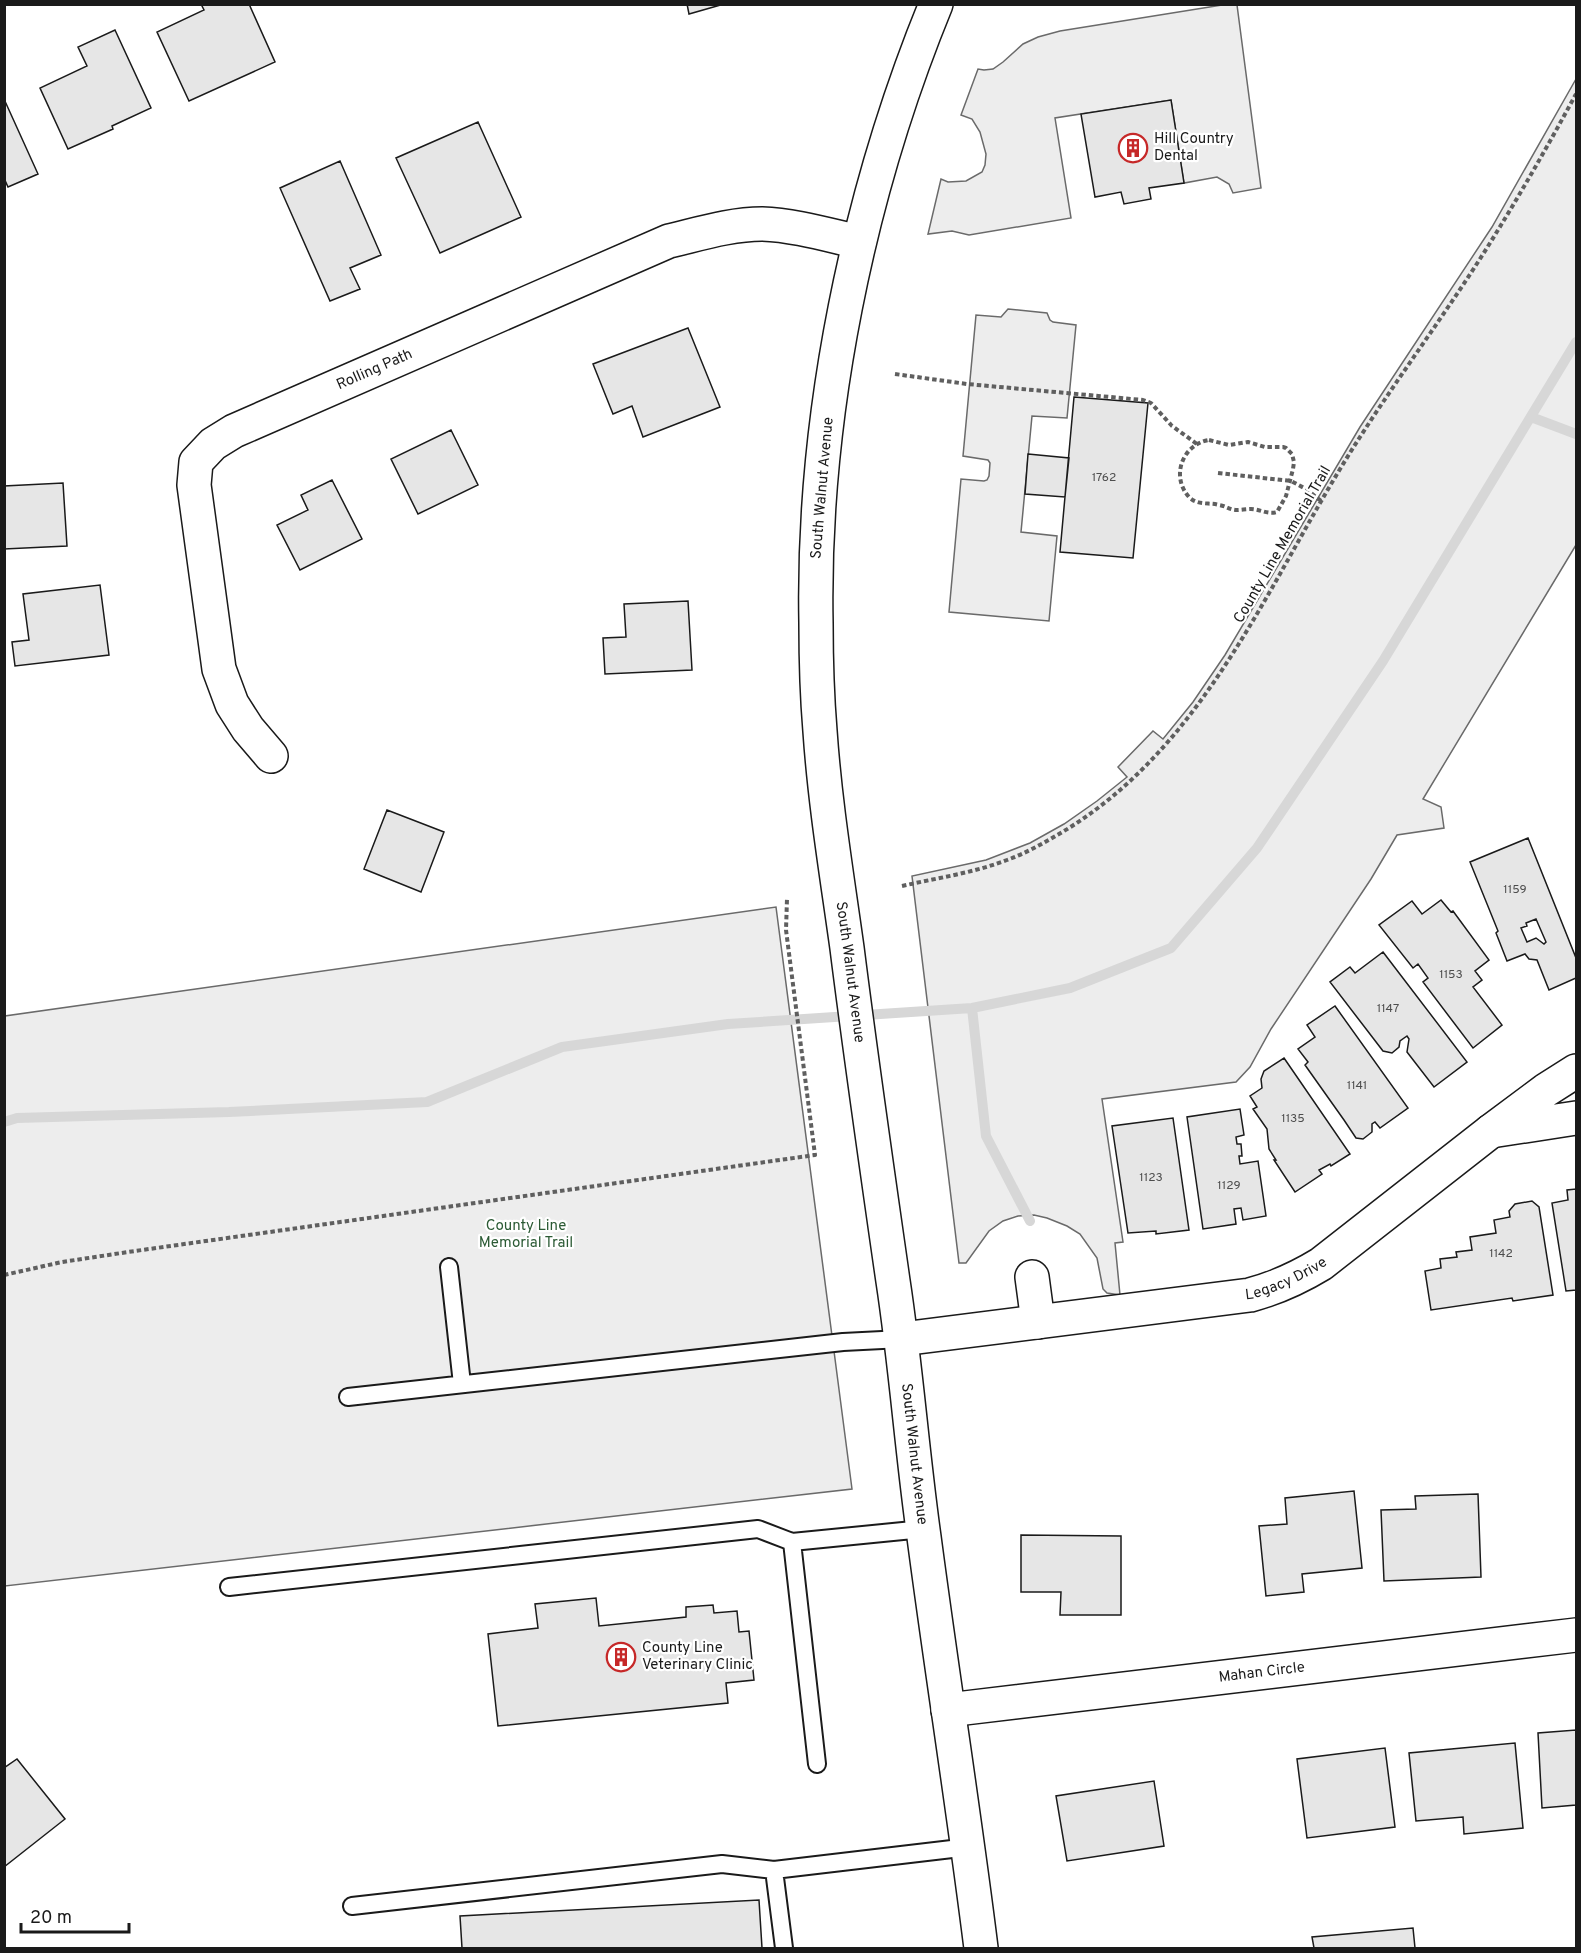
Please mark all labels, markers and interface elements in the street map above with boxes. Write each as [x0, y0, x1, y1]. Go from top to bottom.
place label: Hill Country Dental [1154, 130, 1234, 166]
building icon: Hill Country Dental [1117, 132, 1149, 164]
street label: Rolling Path [334, 345, 415, 395]
street label: South Walnut Avenue [807, 416, 839, 560]
street label: County Line Memorial Trail [1230, 463, 1336, 627]
house number: 1762 [1092, 470, 1116, 486]
house number: 1159 [1503, 882, 1527, 898]
street label: South Walnut Avenue [831, 900, 869, 1044]
house number: 1153 [1439, 967, 1463, 983]
house number: 1147 [1377, 1001, 1399, 1017]
house number: 1141 [1347, 1078, 1367, 1094]
house number: 1135 [1281, 1111, 1305, 1127]
house number: 1123 [1139, 1170, 1163, 1186]
house number: 1129 [1217, 1178, 1241, 1194]
park label: County Line Memorial Trail [479, 1217, 573, 1253]
house number: 1142 [1489, 1246, 1513, 1262]
street label: Legacy Drive [1244, 1253, 1331, 1305]
street label: South Walnut Avenue [897, 1382, 932, 1526]
place label: County Line Veterinary Clinic [642, 1639, 753, 1675]
building icon: County Line Veterinary Clinic [605, 1641, 637, 1673]
street label: Mahan Circle [1218, 1658, 1306, 1687]
scale bar [21, 1896, 129, 1934]
text: 20 m [30, 1907, 72, 1930]

